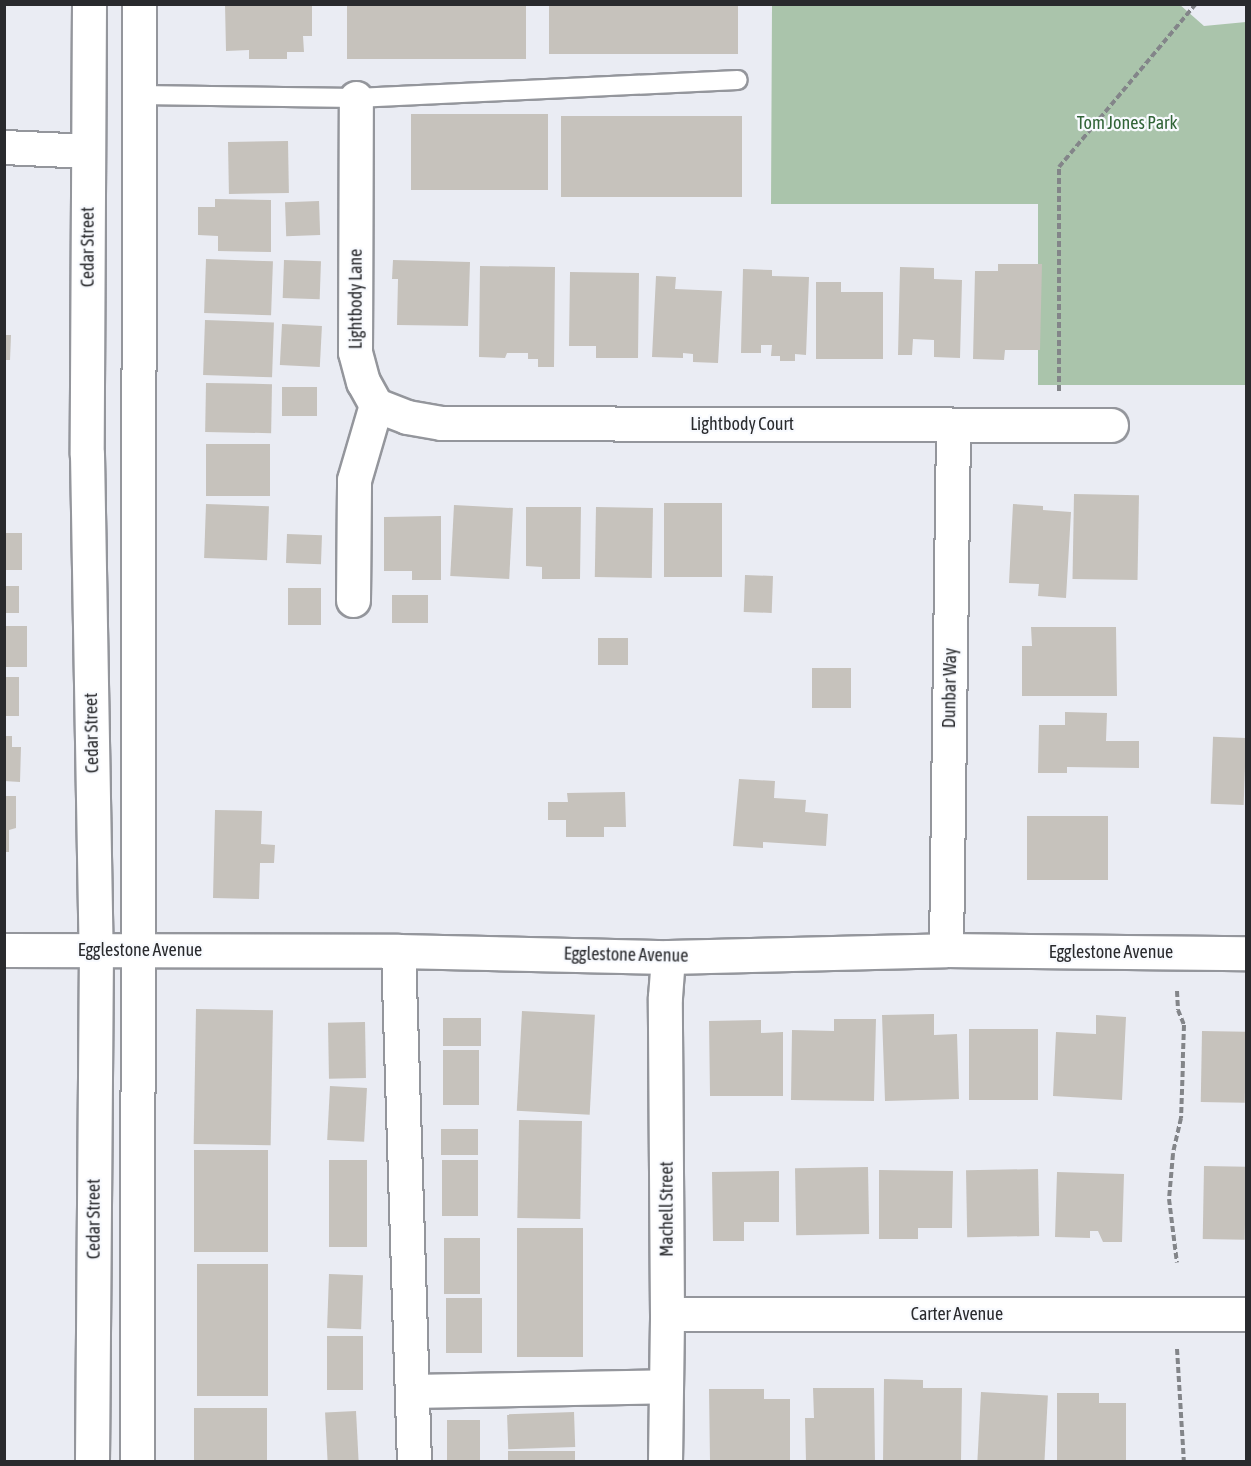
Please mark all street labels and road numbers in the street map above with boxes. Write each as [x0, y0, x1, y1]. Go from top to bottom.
street label: Cedar Street [77, 207, 99, 287]
street label: Lightbody Lane [345, 249, 367, 349]
street label: Lightbody Court [690, 413, 794, 435]
street label: Dunbar Way [938, 648, 962, 728]
street label: Cedar Street [81, 693, 103, 773]
street label: Egglestone Avenue [78, 939, 202, 961]
street label: Egglestone Avenue [1049, 941, 1173, 963]
street label: Egglestone Avenue [564, 943, 688, 967]
street label: Machell Street [656, 1161, 678, 1257]
street label: Cedar Street [83, 1179, 105, 1259]
street label: Carter Avenue [911, 1303, 1003, 1325]

